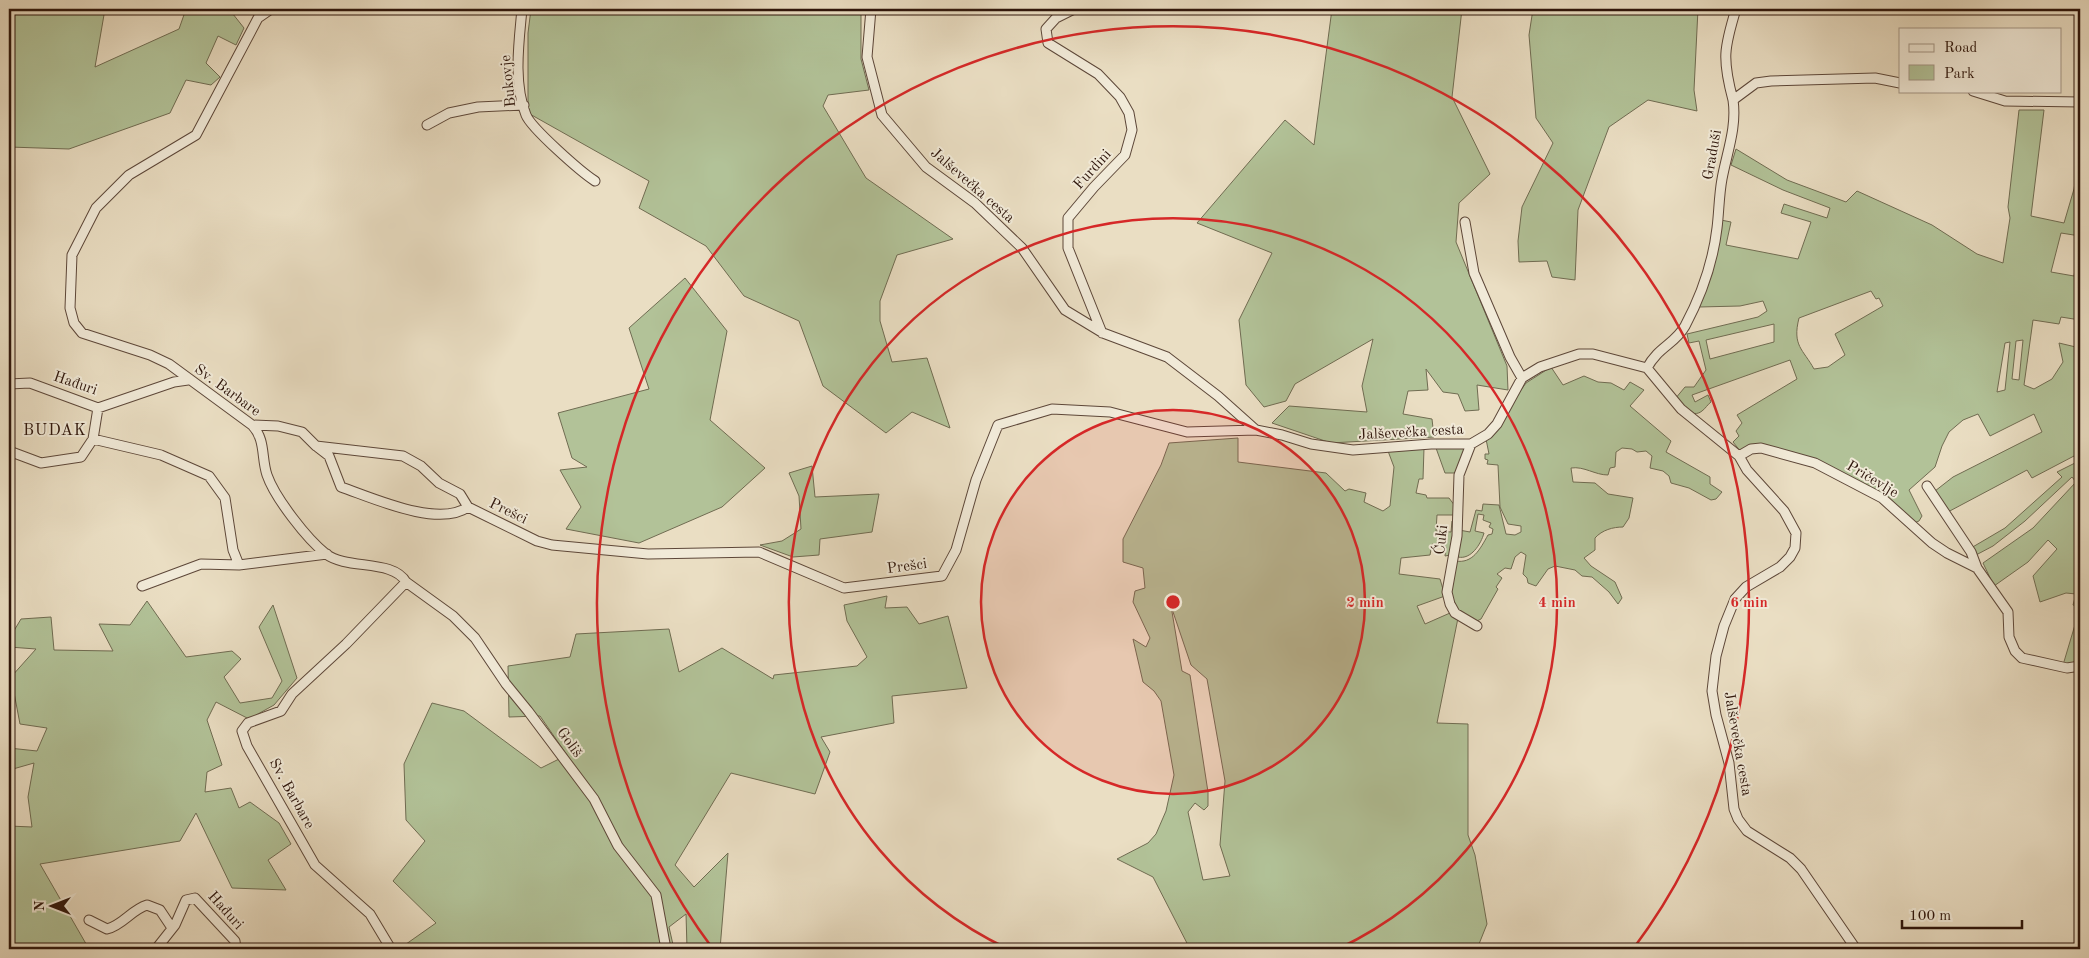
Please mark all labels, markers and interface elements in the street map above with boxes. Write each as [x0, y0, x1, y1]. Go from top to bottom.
legend [1899, 28, 2062, 92]
text: Road [1944, 41, 1978, 56]
street label: Bukovje [499, 54, 519, 108]
text: Park [1944, 67, 1975, 82]
street label: Graduši [1701, 129, 1725, 181]
street label: Jalševečka cesta [927, 146, 1017, 227]
street label: Furdini [1071, 147, 1115, 193]
street label: Sv. Barbare [191, 362, 263, 420]
street label: Hađuri [51, 370, 99, 398]
district label: BUDAK [23, 423, 87, 439]
street label: Jalševečka cesta [1358, 423, 1465, 443]
street label: Pričevlje [1843, 459, 1901, 501]
street label: Prešci [487, 496, 529, 528]
street label: Ćuki [1429, 524, 1451, 556]
street label: Prešci [886, 557, 928, 577]
centre of rings [1164, 593, 1182, 611]
text: 2 min [1346, 596, 1384, 611]
text: 4 min [1538, 596, 1576, 611]
text: 6 min [1730, 596, 1768, 611]
street label: Jalševečka cesta [1720, 691, 1754, 798]
street label: Goliš [553, 725, 585, 761]
street label: Sv. Barbare [266, 756, 316, 832]
north arrow [28, 880, 78, 930]
street label: Hađuri [204, 889, 246, 933]
scale bar [1902, 898, 2022, 930]
text: N [33, 900, 47, 911]
text: 100 m [1909, 909, 1951, 924]

